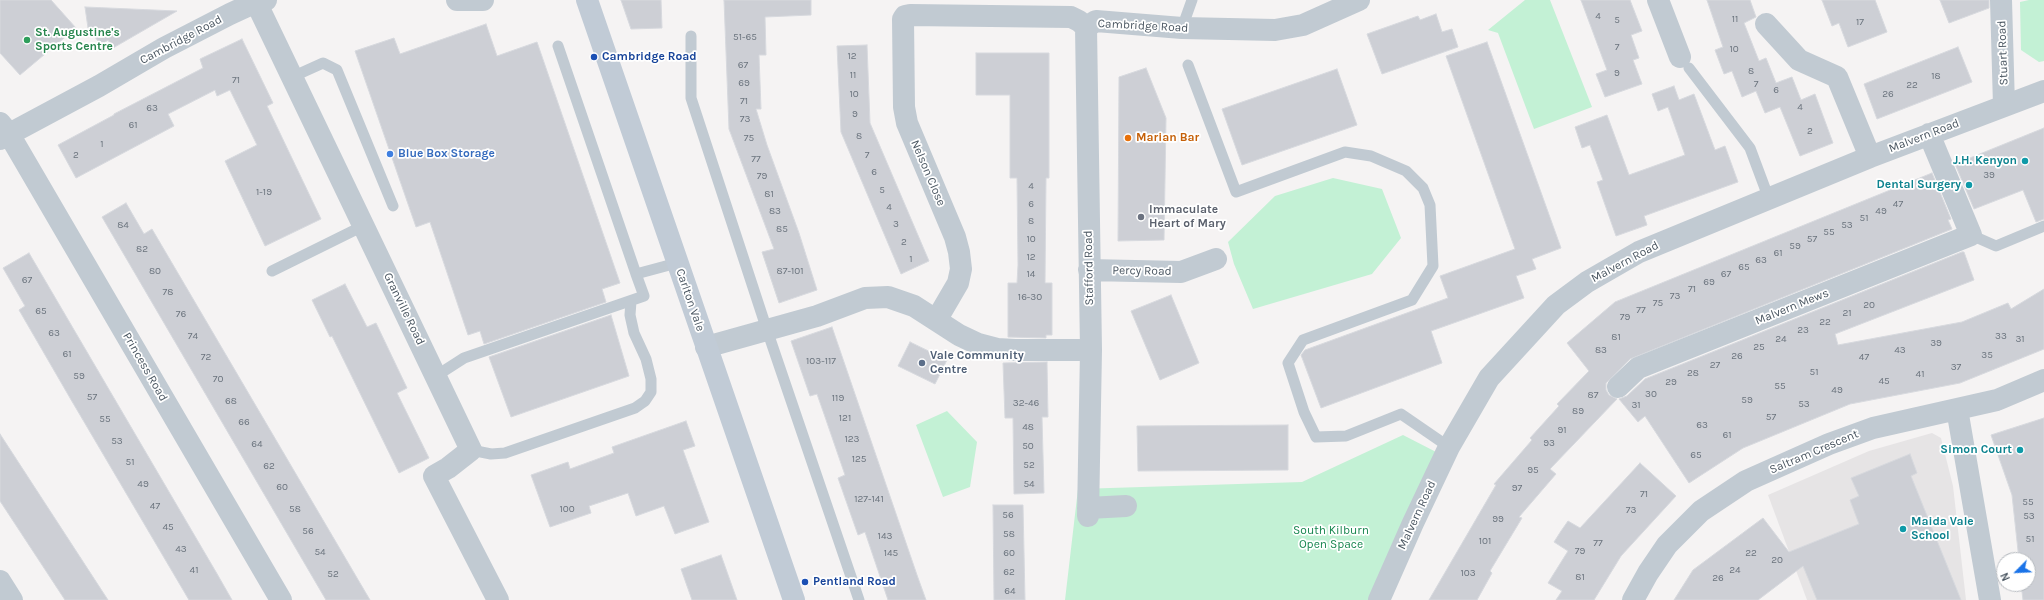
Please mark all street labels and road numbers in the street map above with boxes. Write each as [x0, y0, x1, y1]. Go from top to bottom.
street label: Cambridge Road [138, 12, 224, 68]
street label: Cambridge Road [1097, 16, 1189, 36]
street label: Stuart Road [1995, 20, 2011, 86]
street label: Malvern Road [1887, 116, 1961, 156]
street label: Nelson Close [908, 138, 948, 208]
street label: Stafford Road [1081, 230, 1097, 306]
street label: Malvern Road [1589, 238, 1661, 286]
street label: Percy Road [1112, 263, 1172, 279]
street label: Carlton Vale [673, 267, 707, 333]
street label: Granville Road [380, 270, 428, 348]
street label: Malvern Mews [1753, 286, 1831, 328]
street label: Princess Road [119, 330, 171, 404]
street label: Saltram Crescent [1767, 427, 1861, 477]
street label: Malvern Road [1395, 478, 1439, 552]

